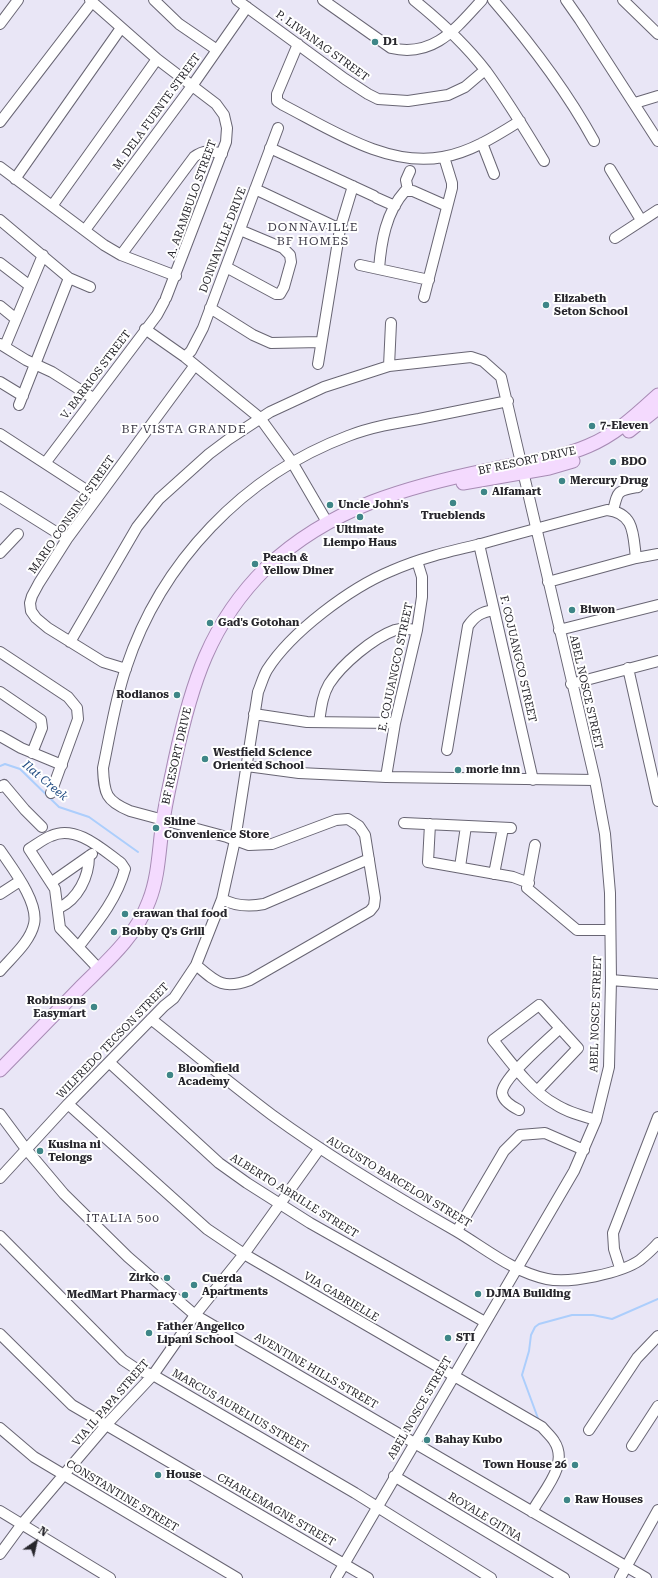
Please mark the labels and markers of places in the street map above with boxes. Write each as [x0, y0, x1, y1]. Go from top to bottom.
place label: D1 [383, 35, 398, 49]
marker: D1 [370, 37, 380, 47]
place label: Elizabeth Seton School [554, 292, 628, 318]
marker: Elizabeth Seton School [541, 300, 551, 310]
place label: 7-Eleven [600, 419, 648, 433]
marker: 7-Eleven [587, 421, 597, 431]
place label: BDO [621, 455, 647, 469]
marker: BDO [608, 457, 618, 467]
place label: Mercury Drug [570, 474, 648, 488]
marker: Mercury Drug [557, 476, 567, 486]
place label: Alfamart [492, 485, 541, 499]
marker: Alfamart [479, 487, 489, 497]
place label: Uncle John's [338, 498, 409, 512]
marker: Trueblends [448, 498, 458, 508]
marker: Uncle John's [325, 500, 335, 510]
place label: Trueblends [421, 509, 485, 523]
marker: Ultimate Liempo Haus [355, 512, 365, 522]
place label: Ultimate Liempo Haus [323, 523, 397, 549]
place label: Peach & Yellow Diner [263, 551, 334, 577]
marker: Peach & Yellow Diner [250, 559, 260, 569]
place label: Biwon [580, 603, 615, 617]
marker: Biwon [567, 605, 577, 615]
place label: Gad's Gotohan [218, 616, 299, 630]
marker: Gad's Gotohan [205, 618, 215, 628]
place label: Rodianos [116, 688, 169, 702]
marker: Rodianos [172, 690, 182, 700]
place label: Westfield Science Oriented School [213, 746, 312, 772]
marker: Westfield Science Oriented School [200, 754, 210, 764]
place label: morie inn [466, 763, 520, 777]
marker: morie inn [453, 765, 463, 775]
place label: Shine Convenience Store [164, 815, 269, 841]
marker: Shine Convenience Store [151, 823, 161, 833]
place label: erawan thai food [133, 907, 227, 921]
marker: erawan thai food [120, 909, 130, 919]
place label: Bobby Q's Grill [122, 925, 205, 939]
marker: Bobby Q's Grill [109, 927, 119, 937]
place label: Robinsons Easymart [27, 994, 86, 1020]
marker: Robinsons Easymart [89, 1002, 99, 1012]
place label: Bloomfield Academy [178, 1062, 239, 1088]
marker: Bloomfield Academy [165, 1070, 175, 1080]
place label: Kusina ni Telongs [48, 1138, 101, 1164]
marker: Kusina ni Telongs [35, 1146, 45, 1156]
place label: Zirko [129, 1271, 159, 1285]
place label: Cuerda Apartments [202, 1272, 268, 1298]
marker: Zirko [162, 1273, 172, 1283]
marker: Cuerda Apartments [189, 1280, 199, 1290]
place label: DJMA Building [486, 1287, 570, 1301]
place label: MedMart Pharmacy [67, 1288, 177, 1302]
marker: DJMA Building [473, 1289, 483, 1299]
marker: MedMart Pharmacy [180, 1290, 190, 1300]
place label: Father Angelico Lipani School [157, 1320, 245, 1346]
marker: Father Angelico Lipani School [144, 1328, 154, 1338]
place label: STI [456, 1331, 475, 1345]
marker: STI [443, 1333, 453, 1343]
place label: Bahay Kubo [435, 1433, 502, 1447]
marker: Bahay Kubo [422, 1435, 432, 1445]
place label: Town House 26 [483, 1458, 567, 1472]
marker: Town House 26 [570, 1460, 580, 1470]
place label: House [166, 1468, 201, 1482]
marker: House [153, 1470, 163, 1480]
place label: Raw Houses [575, 1493, 643, 1507]
marker: Raw Houses [562, 1495, 572, 1505]

